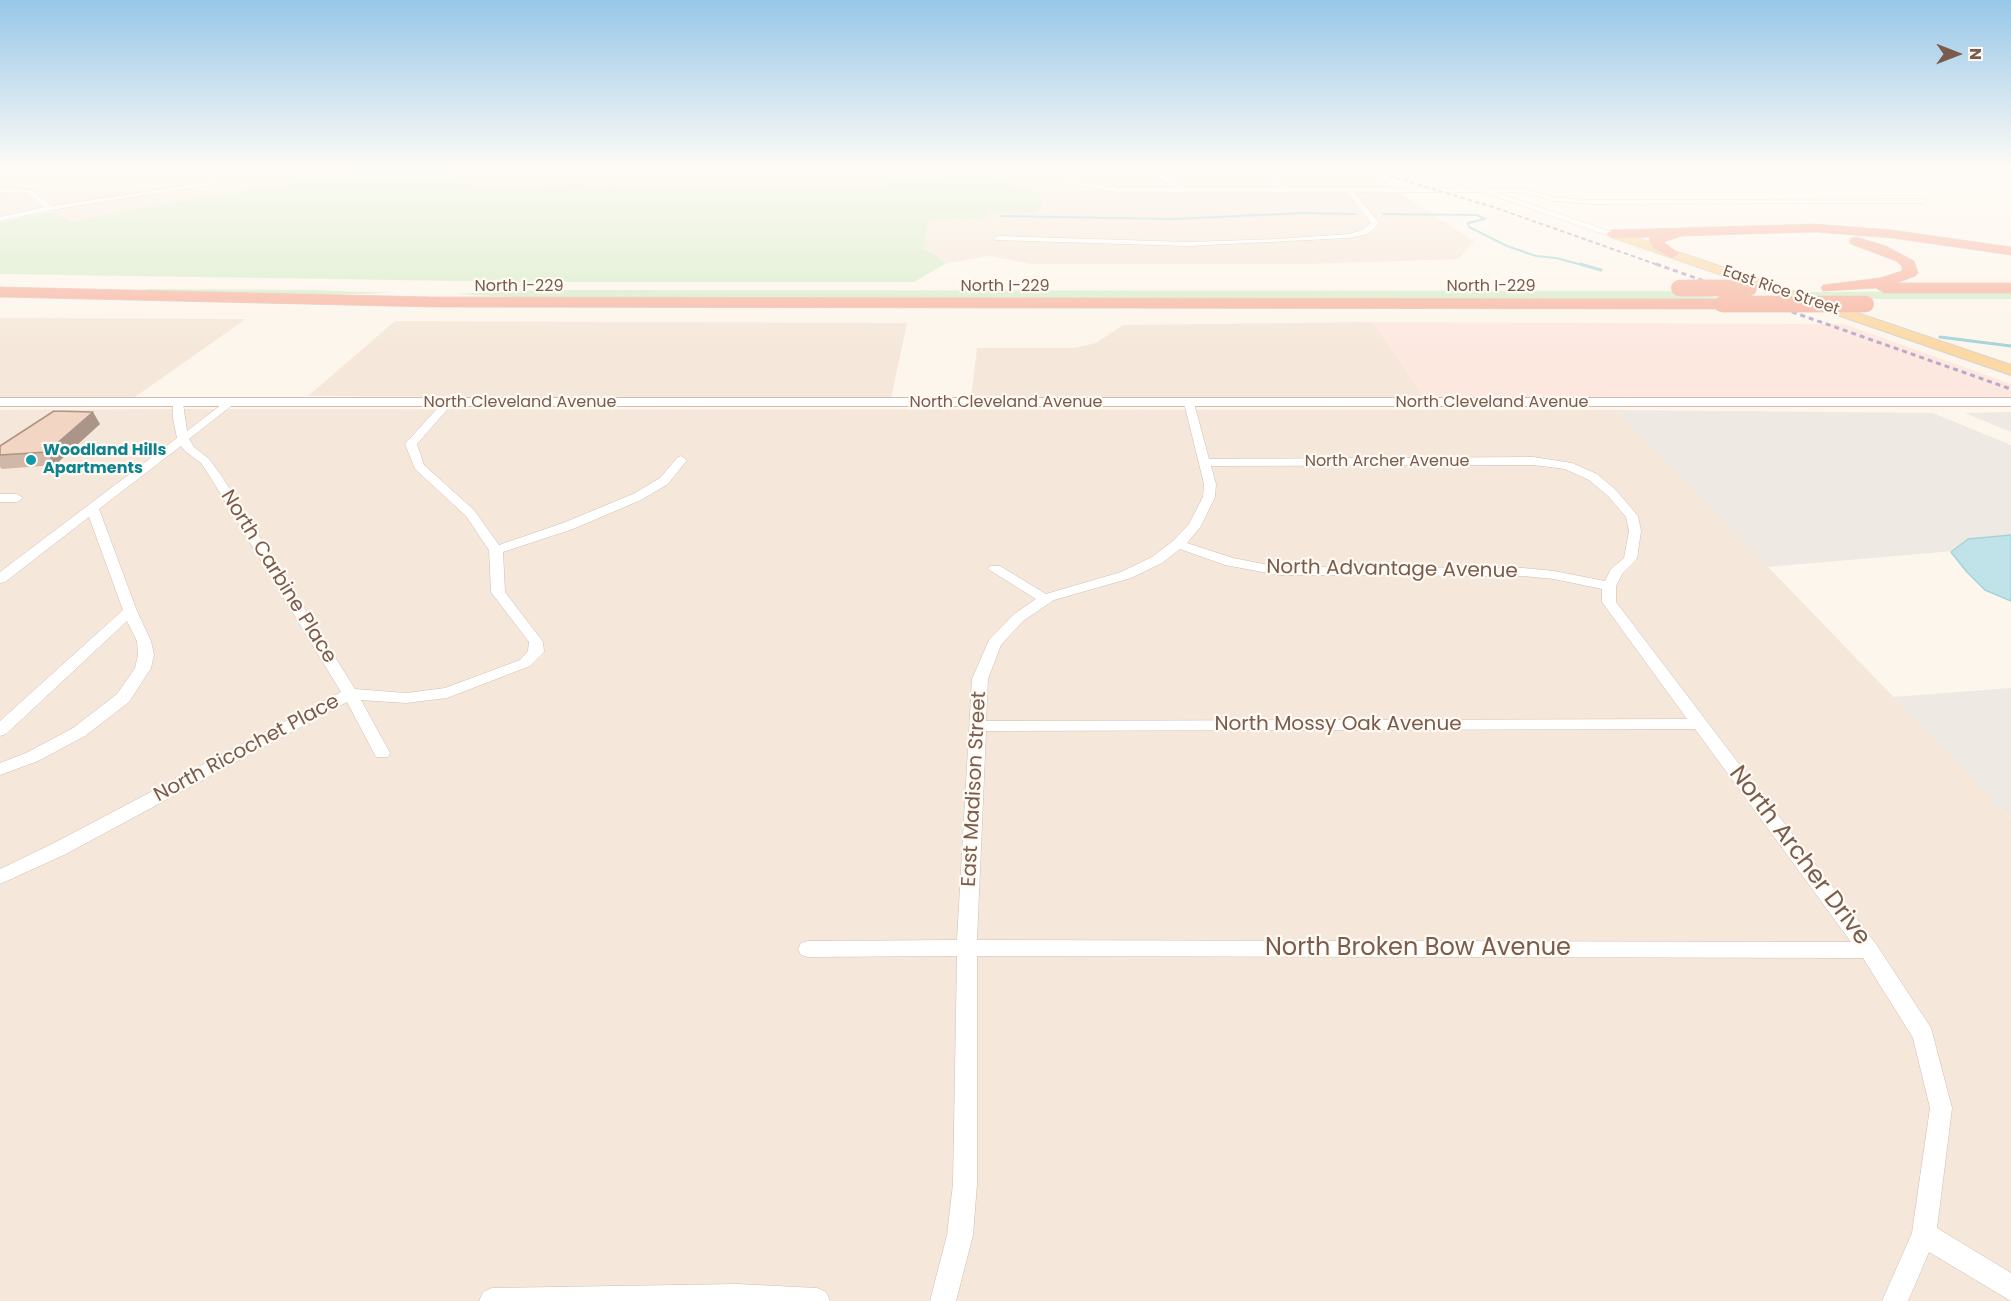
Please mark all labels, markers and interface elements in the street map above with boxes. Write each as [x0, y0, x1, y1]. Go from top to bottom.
north arrow [1927, 24, 1987, 84]
text: N [1964, 48, 1987, 60]
street label: East Rice Street [1720, 262, 1842, 320]
street label: North I-229 [474, 277, 564, 297]
street label: North I-229 [960, 277, 1050, 297]
street label: North I-229 [1446, 277, 1536, 297]
street label: North Cleveland Avenue [423, 393, 617, 413]
street label: North Cleveland Avenue [909, 393, 1103, 413]
street label: North Cleveland Avenue [1395, 393, 1589, 413]
place label: Woodland Hills Apartments [43, 441, 166, 479]
street label: North Archer Avenue [1305, 452, 1469, 472]
marker: Woodland Hills Apartments [24, 453, 38, 467]
street label: North Carbine Place [215, 486, 341, 668]
street label: North Advantage Avenue [1266, 556, 1518, 584]
street label: North Ricochet Place [150, 690, 344, 808]
street label: East Madison Street [958, 691, 992, 887]
street label: North Mossy Oak Avenue [1214, 713, 1462, 737]
street label: North Archer Drive [1722, 761, 1876, 951]
street label: North Broken Bow Avenue [1265, 935, 1571, 963]

